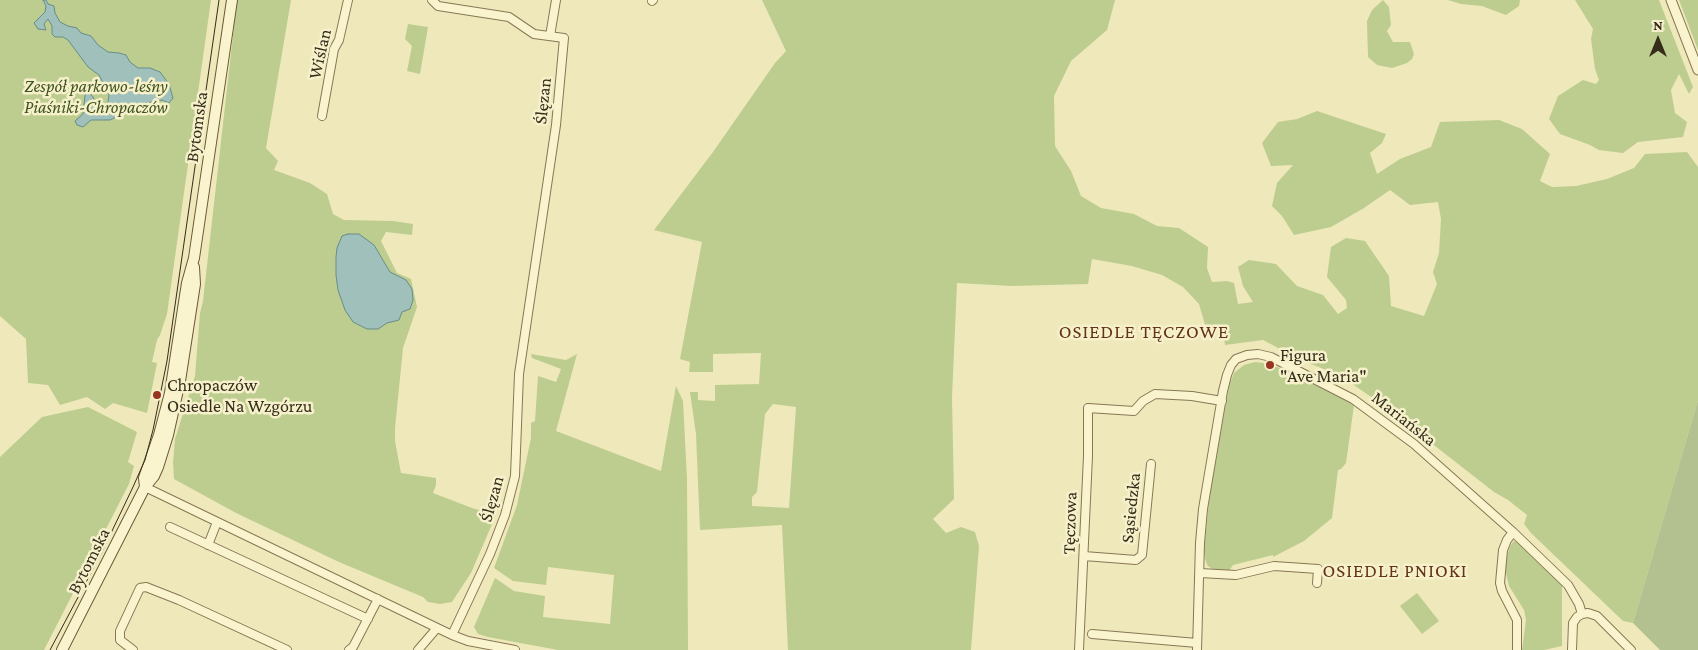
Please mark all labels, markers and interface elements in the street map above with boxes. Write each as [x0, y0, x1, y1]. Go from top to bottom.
north arrow [1633, 15, 1683, 65]
text: N [1653, 17, 1663, 33]
street label: Wiślan [304, 27, 336, 81]
park label: Zespół parkowo-leśny Piaśniki-Chropaczów [24, 75, 168, 118]
street label: Ślęzan [530, 77, 556, 125]
street label: Bytomska [181, 90, 213, 164]
district label: OSIEDLE TĘCZOWE [1057, 321, 1231, 343]
place label: Figura "Ave Maria" [1280, 344, 1367, 386]
marker: Figura "Ave Maria" [1264, 359, 1276, 371]
place label: Chropaczów Osiedle Na Wzgórzu [167, 374, 312, 416]
street label: Mariańska [1367, 387, 1441, 451]
marker: Chropaczów Osiedle Na Wzgórzu [151, 389, 163, 401]
street label: Sąsiedzka [1117, 472, 1145, 544]
street label: Ślęzan [475, 474, 509, 524]
street label: Tęczowa [1058, 491, 1082, 555]
street label: Bytomska [63, 524, 115, 598]
district label: OSIEDLE PNIOKI [1321, 560, 1469, 582]

